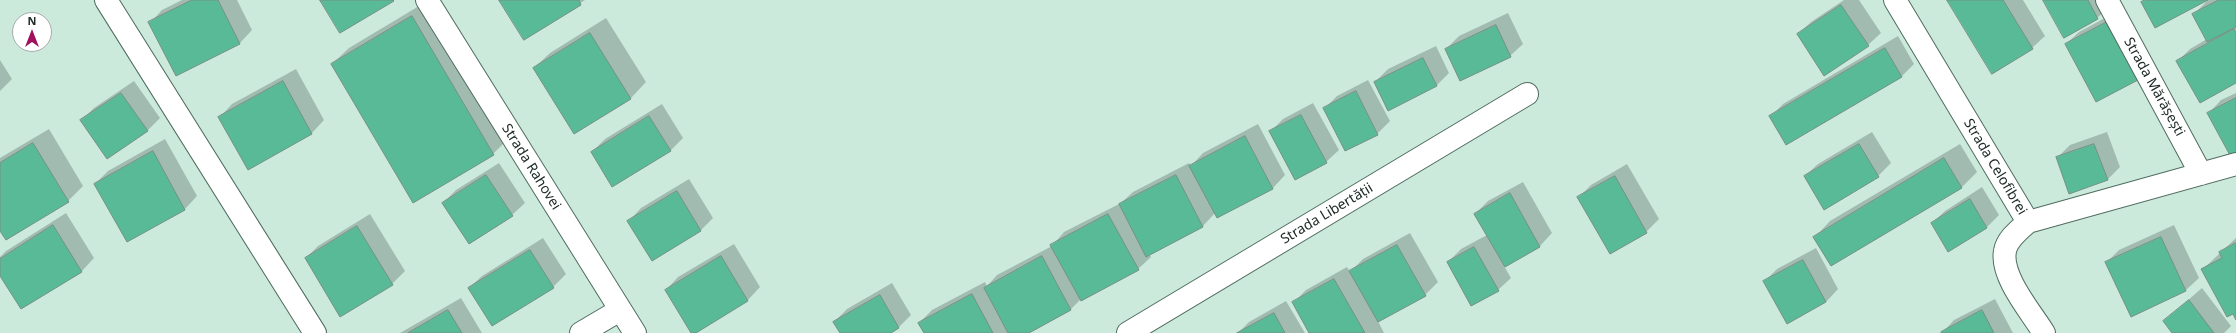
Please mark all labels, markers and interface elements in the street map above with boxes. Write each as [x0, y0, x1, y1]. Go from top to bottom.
north arrow [12, 12, 52, 52]
text: N [28, 13, 36, 28]
street label: Strada Mărășești [2120, 35, 2188, 139]
street label: Strada Celofibrei [1960, 116, 2030, 218]
street label: Strada Rahovei [498, 121, 564, 213]
street label: Strada Libertății [1278, 180, 1376, 248]

